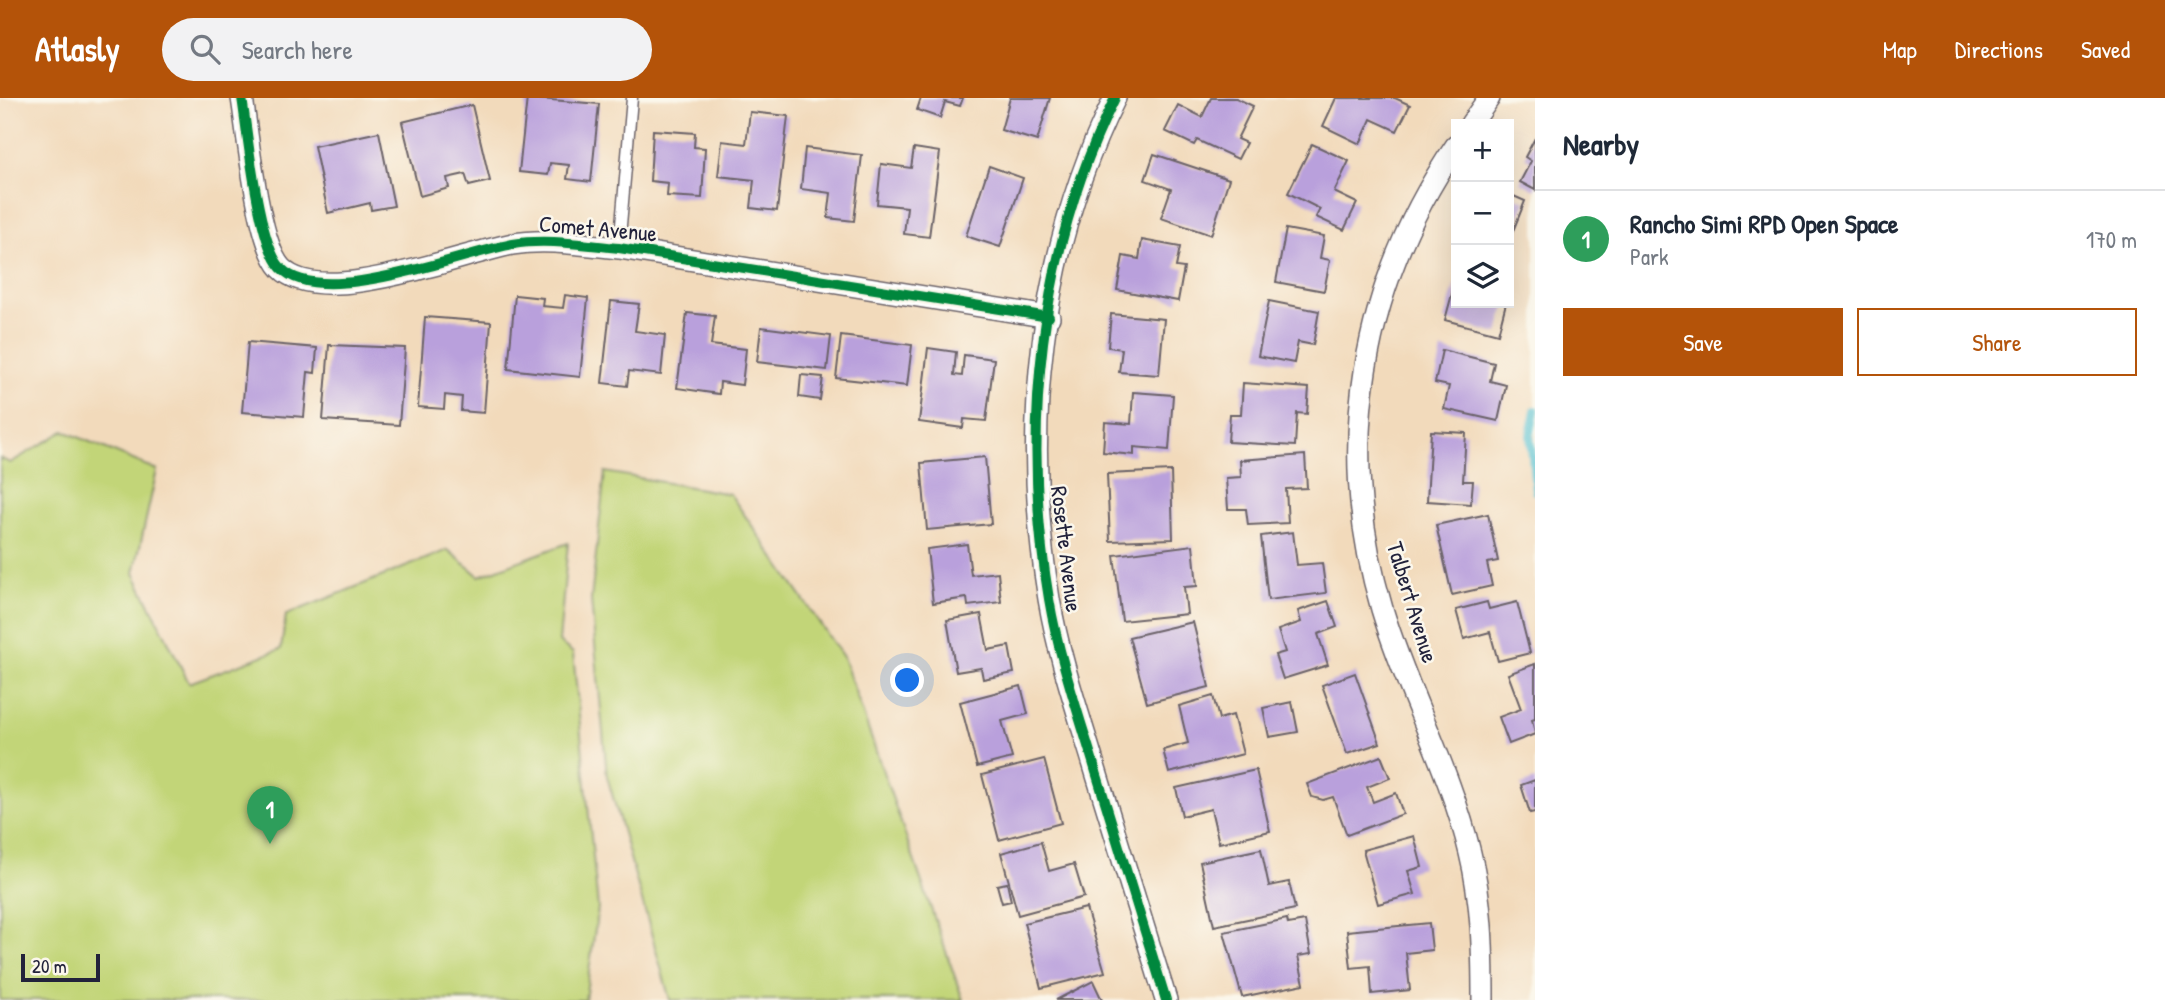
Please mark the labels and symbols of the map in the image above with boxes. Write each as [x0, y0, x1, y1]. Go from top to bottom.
street label: Comet Avenue [538, 207, 658, 249]
street label: Rosette Avenue [1044, 484, 1090, 614]
street label: Talbert Avenue [1380, 538, 1446, 666]
your location [890, 663, 924, 697]
pin: 1 [247, 786, 293, 844]
scale bar [21, 951, 100, 983]

